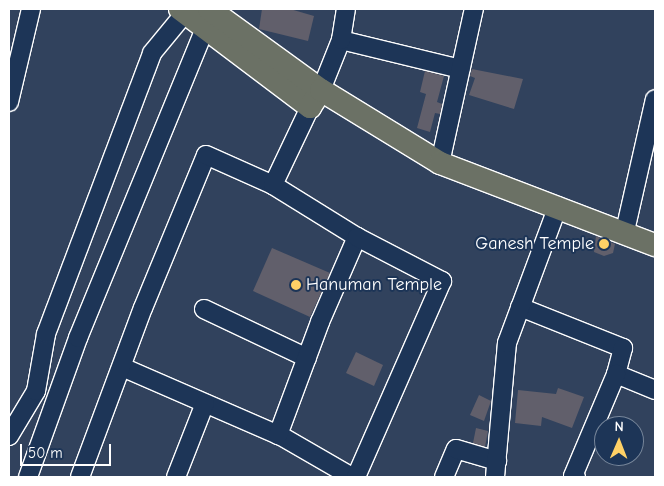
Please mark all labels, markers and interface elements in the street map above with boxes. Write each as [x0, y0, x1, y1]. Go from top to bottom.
place label: Ganesh Temple [475, 233, 594, 255]
marker: Ganesh Temple [598, 238, 610, 250]
place label: Hanuman Temple [306, 274, 442, 296]
marker: Hanuman Temple [290, 279, 302, 291]
north arrow [594, 416, 644, 466]
text: N [615, 418, 624, 435]
scale bar [22, 434, 114, 466]
text: 50 m [28, 444, 63, 462]

